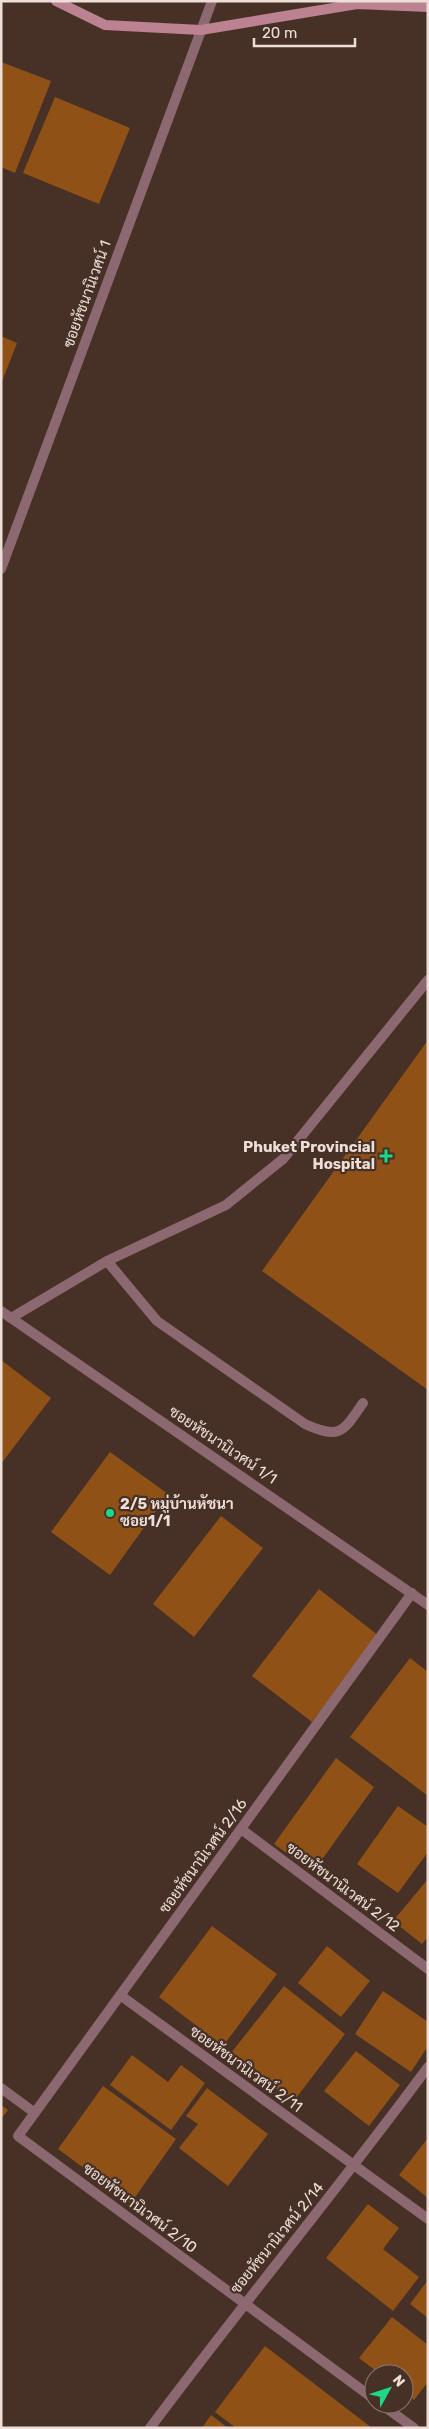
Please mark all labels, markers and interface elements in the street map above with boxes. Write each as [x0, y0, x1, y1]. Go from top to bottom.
scale bar [254, 15, 355, 47]
text: 20 m [262, 24, 297, 42]
street label: ซอยหัชนานิเวศน์ 1 [58, 238, 115, 350]
place label: Phuket Provincial Hospital [243, 1138, 375, 1173]
marker: Phuket Provincial Hospital [379, 1149, 393, 1163]
street label: ซอยหัชนานิเวศน์ 1/1 [166, 1401, 281, 1488]
place label: 2/5 หมู่บ้านหัชนา ซอย1/1 [120, 1494, 234, 1530]
marker: 2/5 หมู่บ้านหัชนา ซอย1/1 [104, 1507, 116, 1519]
street label: ซอยหัชนานิเวศน์ 2/16 [154, 1794, 251, 1917]
street label: ซอยหัชนานิเวศน์ 2/12 [283, 1838, 404, 1936]
street label: ซอยหัชนานิเวศน์ 2/11 [186, 2021, 307, 2116]
street label: ซอยหัชนานิเวศน์ 2/10 [79, 2158, 201, 2257]
street label: ซอยหัชนานิเวศน์ 2/14 [226, 2178, 327, 2297]
north arrow [364, 2364, 414, 2414]
text: N [389, 2372, 408, 2390]

